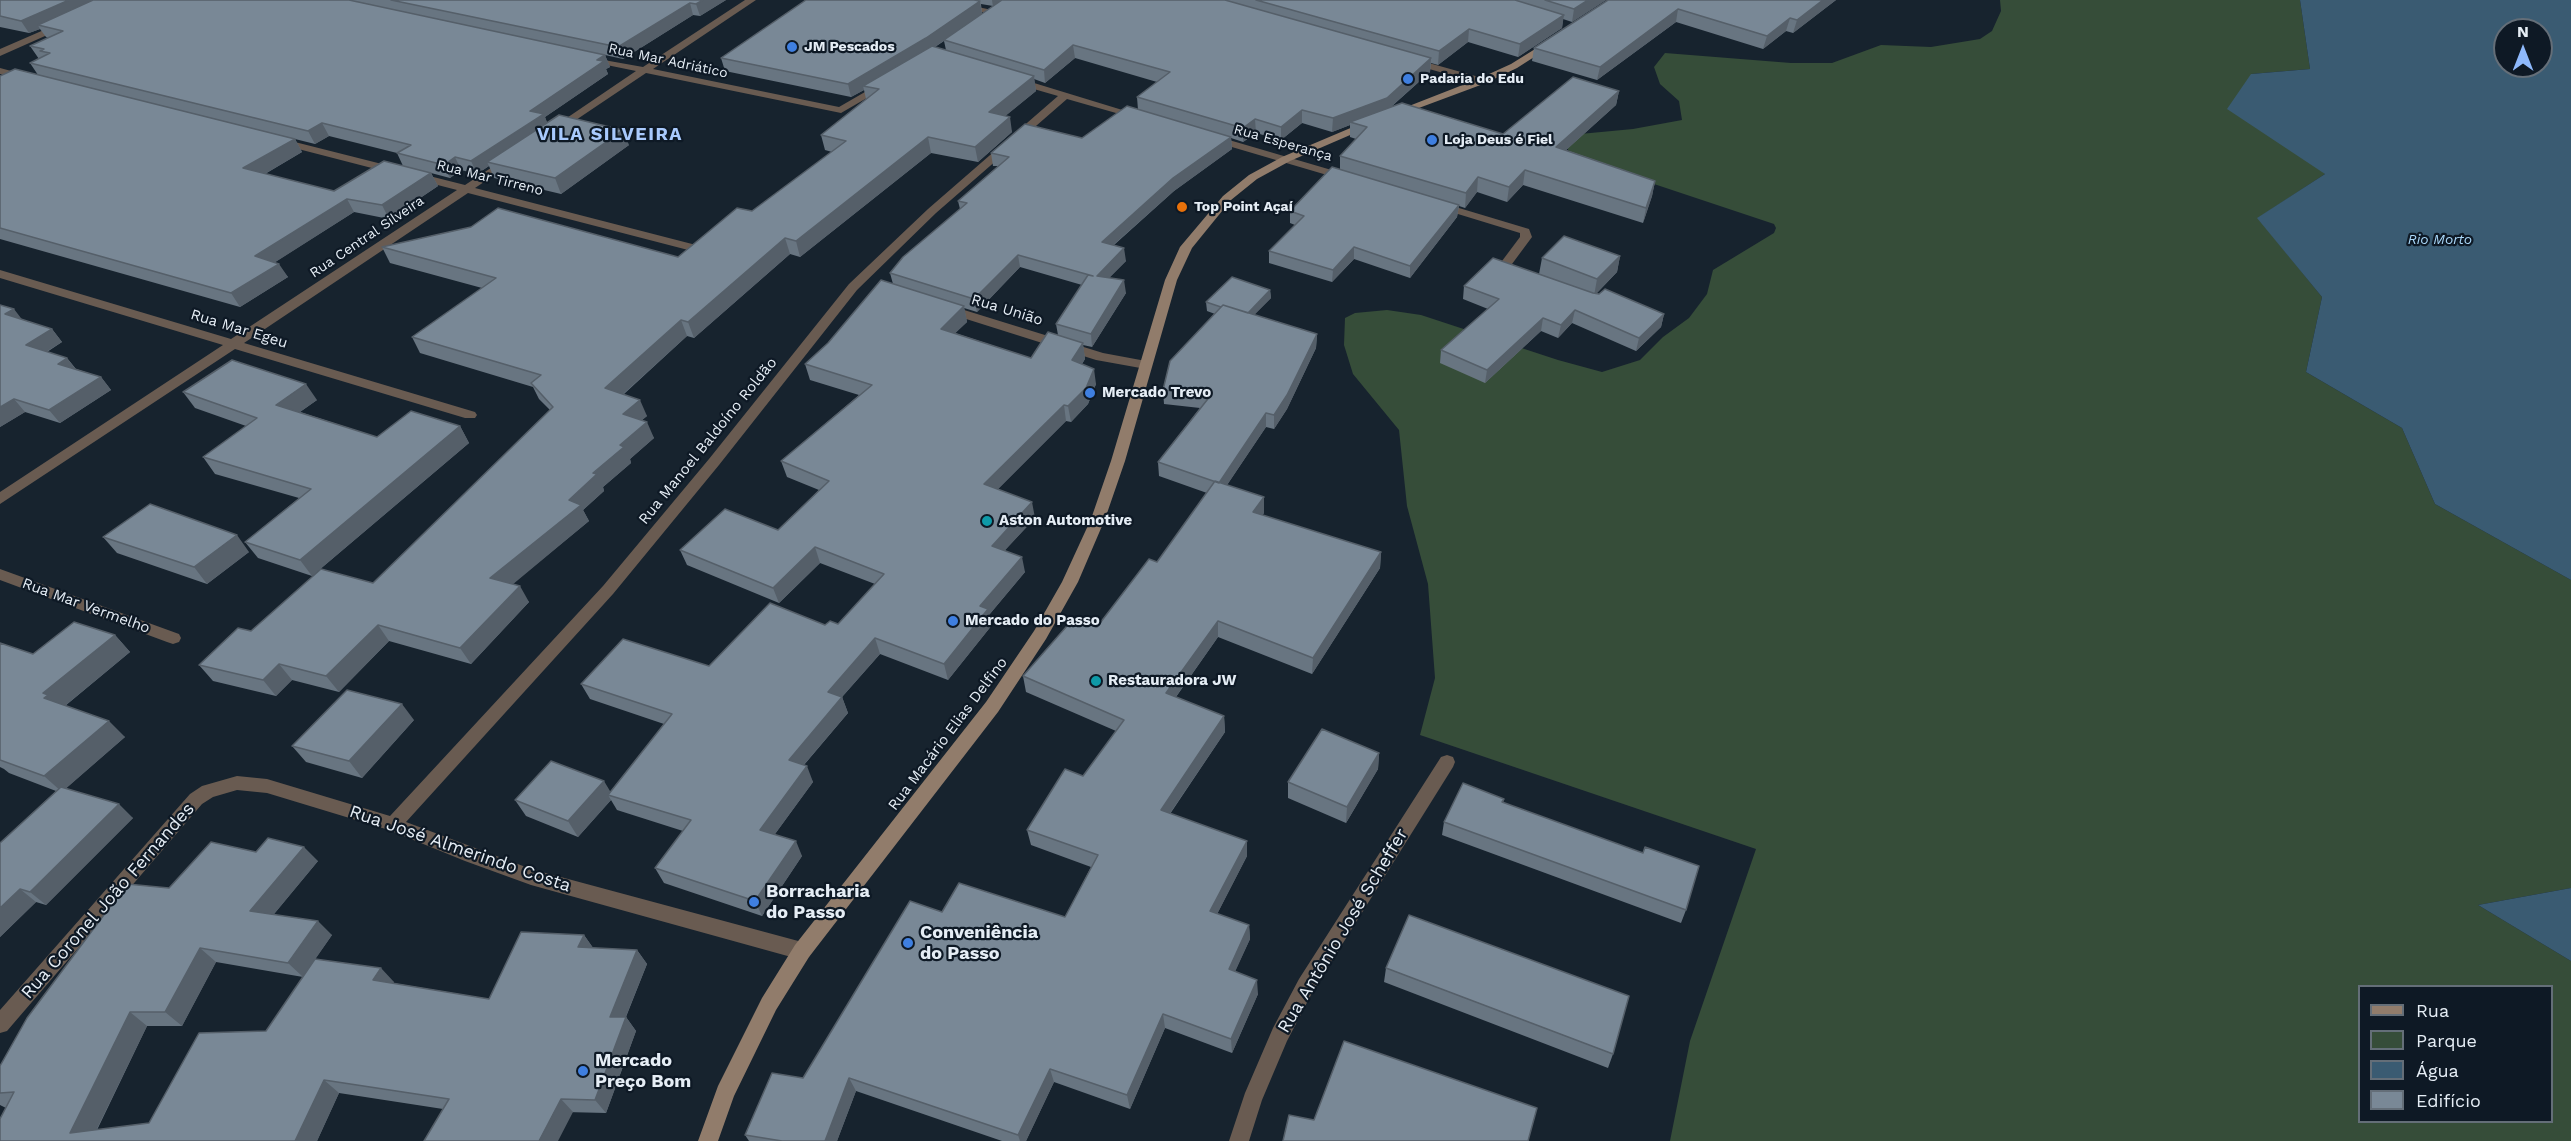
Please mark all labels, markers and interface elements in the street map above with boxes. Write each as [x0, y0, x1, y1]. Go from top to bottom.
north arrow [2493, 18, 2553, 78]
text: N [2517, 22, 2529, 41]
place label: JM Pescados [804, 39, 895, 55]
street label: Rua Mar Adriático [607, 40, 729, 82]
marker: JM Pescados [785, 40, 799, 54]
place label: Padaria do Edu [1420, 71, 1524, 87]
marker: Padaria do Edu [1401, 72, 1415, 86]
street label: Rua Esperança [1232, 121, 1334, 165]
district label: VILA SILVEIRA [537, 124, 683, 146]
place label: Loja Deus é Fiel [1444, 132, 1553, 148]
marker: Loja Deus é Fiel [1425, 133, 1439, 147]
street label: Rua Mar Tirreno [435, 157, 545, 199]
street label: Rua Central Silveira [307, 192, 427, 282]
place label: Top Point Açaí [1194, 199, 1293, 215]
marker: Top Point Açaí [1175, 200, 1189, 214]
water label: Rio Morto [2408, 232, 2472, 248]
street label: Rua União [969, 291, 1045, 329]
street label: Rua Mar Egeu [188, 306, 290, 352]
street label: Rua Manoel Baldoíno Roldão [635, 354, 781, 528]
place label: Mercado Trevo [1102, 384, 1211, 402]
marker: Mercado Trevo [1083, 386, 1097, 400]
place label: Aston Automotive [999, 512, 1132, 530]
marker: Aston Automotive [980, 514, 994, 528]
street label: Rua Mar Vermelho [20, 575, 152, 637]
place label: Mercado do Passo [965, 612, 1100, 630]
marker: Mercado do Passo [946, 614, 960, 628]
street label: Rua Macário Elias Delfino [885, 654, 1011, 814]
place label: Restauradora JW [1108, 672, 1237, 690]
marker: Restauradora JW [1089, 674, 1103, 688]
street label: Rua Coronel João Fernandes [17, 799, 199, 1003]
street label: Rua José Almerindo Costa [346, 801, 574, 897]
street label: Rua Antônio José Scheffer [1273, 825, 1413, 1037]
place label: Borracharia do Passo [766, 881, 870, 924]
marker: Borracharia do Passo [747, 895, 761, 909]
place label: Conveniência do Passo [920, 922, 1038, 964]
marker: Conveniência do Passo [901, 936, 915, 950]
legend [2358, 985, 2553, 1123]
text: Rua [2416, 1000, 2449, 1021]
text: Parque [2416, 1030, 2477, 1051]
place label: Mercado Preço Bom [595, 1050, 691, 1092]
text: Água [2416, 1060, 2459, 1081]
marker: Mercado Preço Bom [576, 1064, 590, 1078]
text: Edifício [2416, 1090, 2481, 1111]

